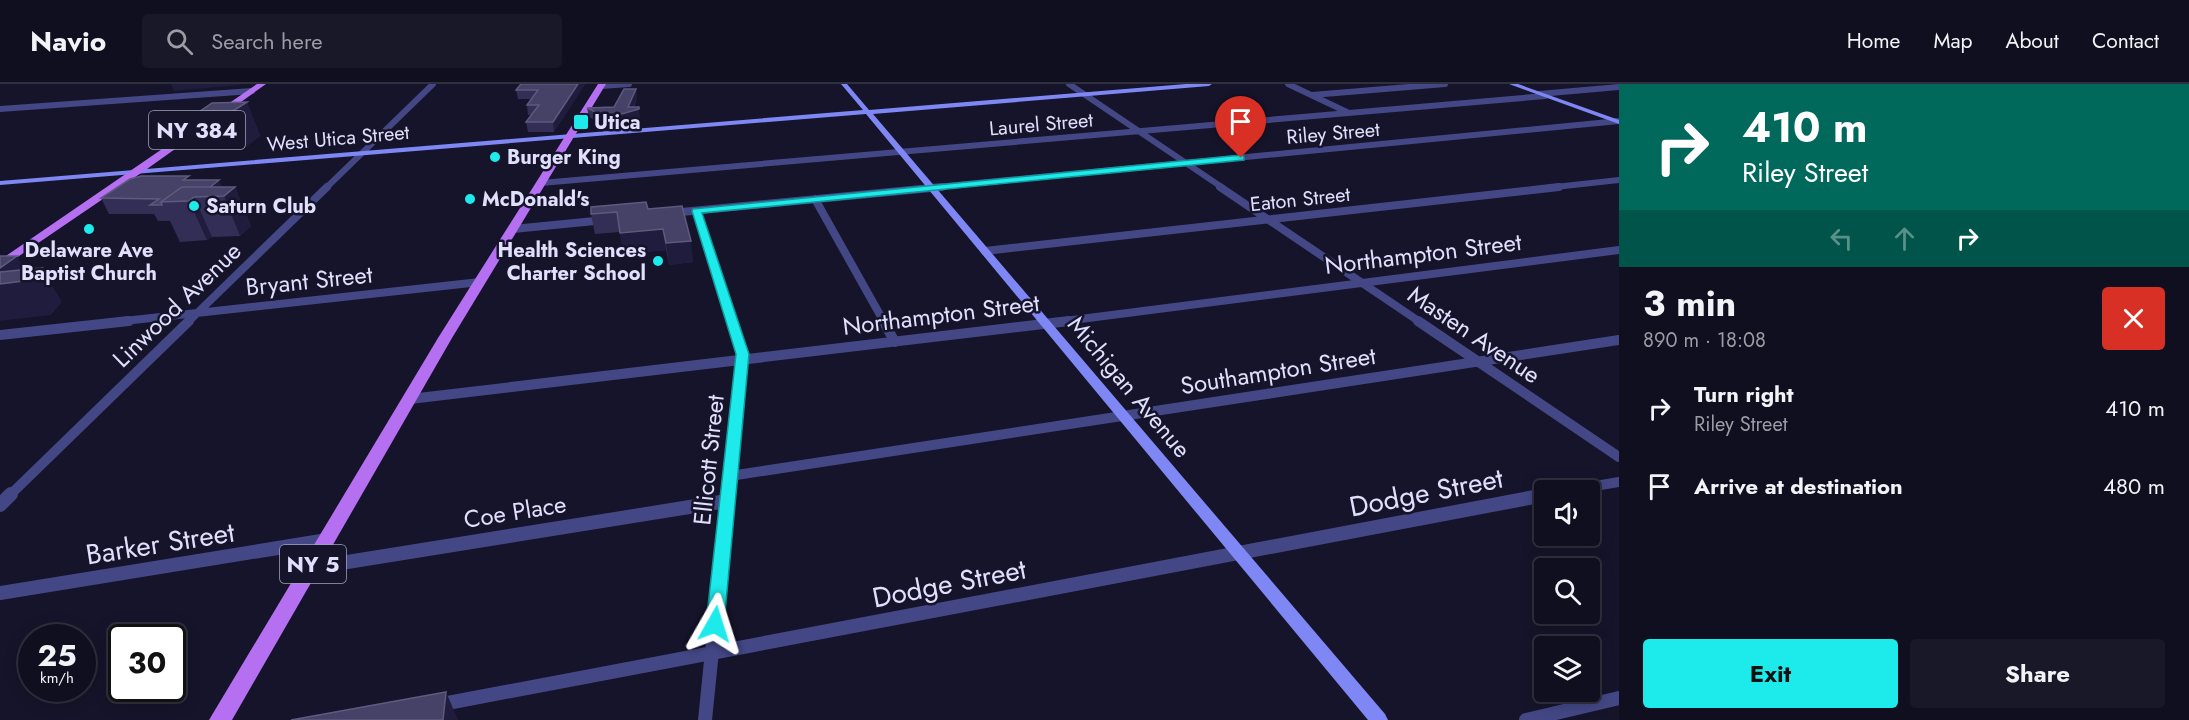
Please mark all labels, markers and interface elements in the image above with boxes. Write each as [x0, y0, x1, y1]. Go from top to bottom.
search box [142, 14, 562, 68]
text: Navio [30, 21, 106, 62]
icon: search [163, 25, 196, 58]
text: Search here [211, 25, 322, 57]
text: Home [1847, 26, 1900, 56]
text: Map [1933, 26, 1973, 56]
text: About [2006, 26, 2059, 56]
text: Contact [2092, 26, 2159, 56]
pin [1215, 96, 1266, 158]
text: 410 m [1742, 97, 1868, 158]
street label: Laurel Street [988, 105, 1094, 143]
icon: arrive [1224, 105, 1257, 138]
place label: Utica [594, 108, 641, 137]
icon: right [1643, 108, 1721, 186]
road number: NY 384 [149, 111, 245, 149]
marker: Utica [572, 113, 590, 131]
street label: Riley Street [1285, 115, 1381, 152]
street label: West Utica Street [266, 118, 411, 159]
place label: Burger King [507, 143, 621, 172]
marker: Burger King [488, 150, 502, 164]
text: Riley Street [1742, 153, 1868, 192]
street label: Eaton Street [1249, 180, 1352, 219]
place label: McDonald's [482, 185, 589, 214]
place label: Saturn Club [206, 192, 316, 221]
marker: McDonald's [463, 192, 477, 206]
marker: Saturn Club [187, 199, 201, 213]
marker: Delaware Ave Baptist Church [82, 222, 96, 236]
icon: left [1825, 222, 1858, 255]
icon: ahead [1888, 222, 1921, 255]
icon: right [1951, 222, 1984, 255]
street label: Northampton Street [1322, 224, 1524, 283]
street label: Linwood Avenue [104, 234, 249, 375]
place label: Delaware Ave Baptist Church [21, 236, 157, 288]
place label: Health Sciences Charter School [498, 236, 646, 288]
marker: Health Sciences Charter School [651, 254, 665, 268]
street label: Bryant Street [244, 256, 374, 305]
street label: Masten Avenue [1401, 277, 1548, 392]
text: 3 min [1643, 277, 1736, 329]
street label: Northampton Street [840, 285, 1042, 344]
button: close [2102, 287, 2165, 350]
street label: Michigan Avenue [1059, 308, 1199, 465]
text: 890 m · 18:08 [1643, 326, 1766, 355]
street label: Southampton Street [1178, 338, 1378, 403]
text: Turn right [1694, 378, 1794, 410]
icon: right [1643, 392, 1676, 425]
text: 410 m [2105, 392, 2165, 424]
street label: Ellicott Street [684, 393, 733, 527]
text: Riley Street [1694, 410, 1788, 439]
street label: Dodge Street [1346, 457, 1507, 527]
icon: arrive [1643, 470, 1676, 503]
text: Arrive at destination [1694, 470, 1903, 502]
text: 480 m [2103, 470, 2165, 502]
map controls [1534, 480, 1600, 702]
button: sound [1534, 480, 1600, 546]
street label: Coe Place [461, 486, 569, 537]
street label: Barker Street [83, 511, 238, 575]
road number: NY 5 [280, 545, 346, 583]
street label: Dodge Street [869, 548, 1030, 618]
button: search [1534, 558, 1600, 624]
position arrow [683, 592, 747, 656]
speed limit sign: 30 [108, 624, 186, 702]
text: 25 [37, 634, 77, 677]
button: layers [1534, 636, 1600, 702]
button: Exit [1643, 639, 1898, 708]
button: Share [1910, 639, 2165, 708]
text: km/h [40, 667, 74, 689]

